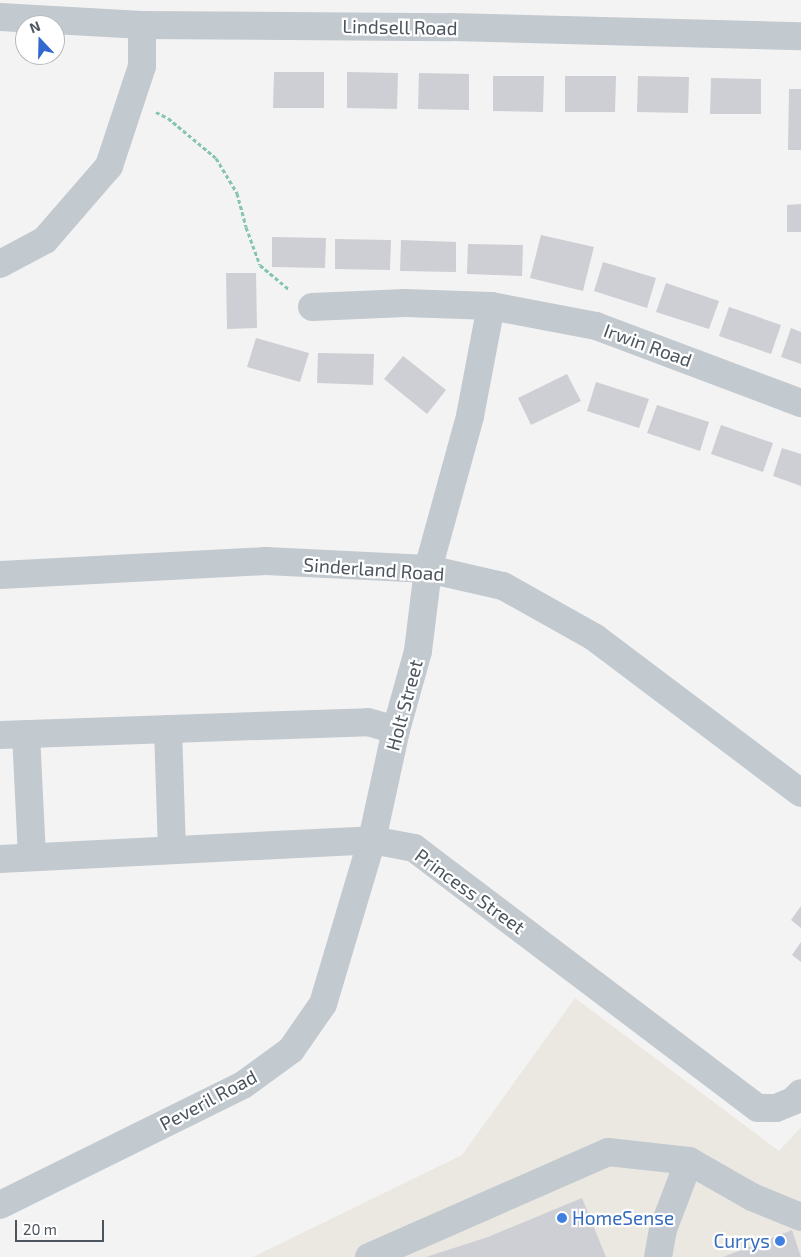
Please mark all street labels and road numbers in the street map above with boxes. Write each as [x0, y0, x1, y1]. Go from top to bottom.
street label: Lindsell Road [342, 15, 458, 39]
street label: Irwin Road [601, 319, 695, 371]
street label: Sinderland Road [303, 553, 445, 585]
street label: Holt Street [381, 657, 427, 753]
street label: Princess Street [411, 843, 529, 939]
street label: Peveril Road [155, 1065, 261, 1135]

